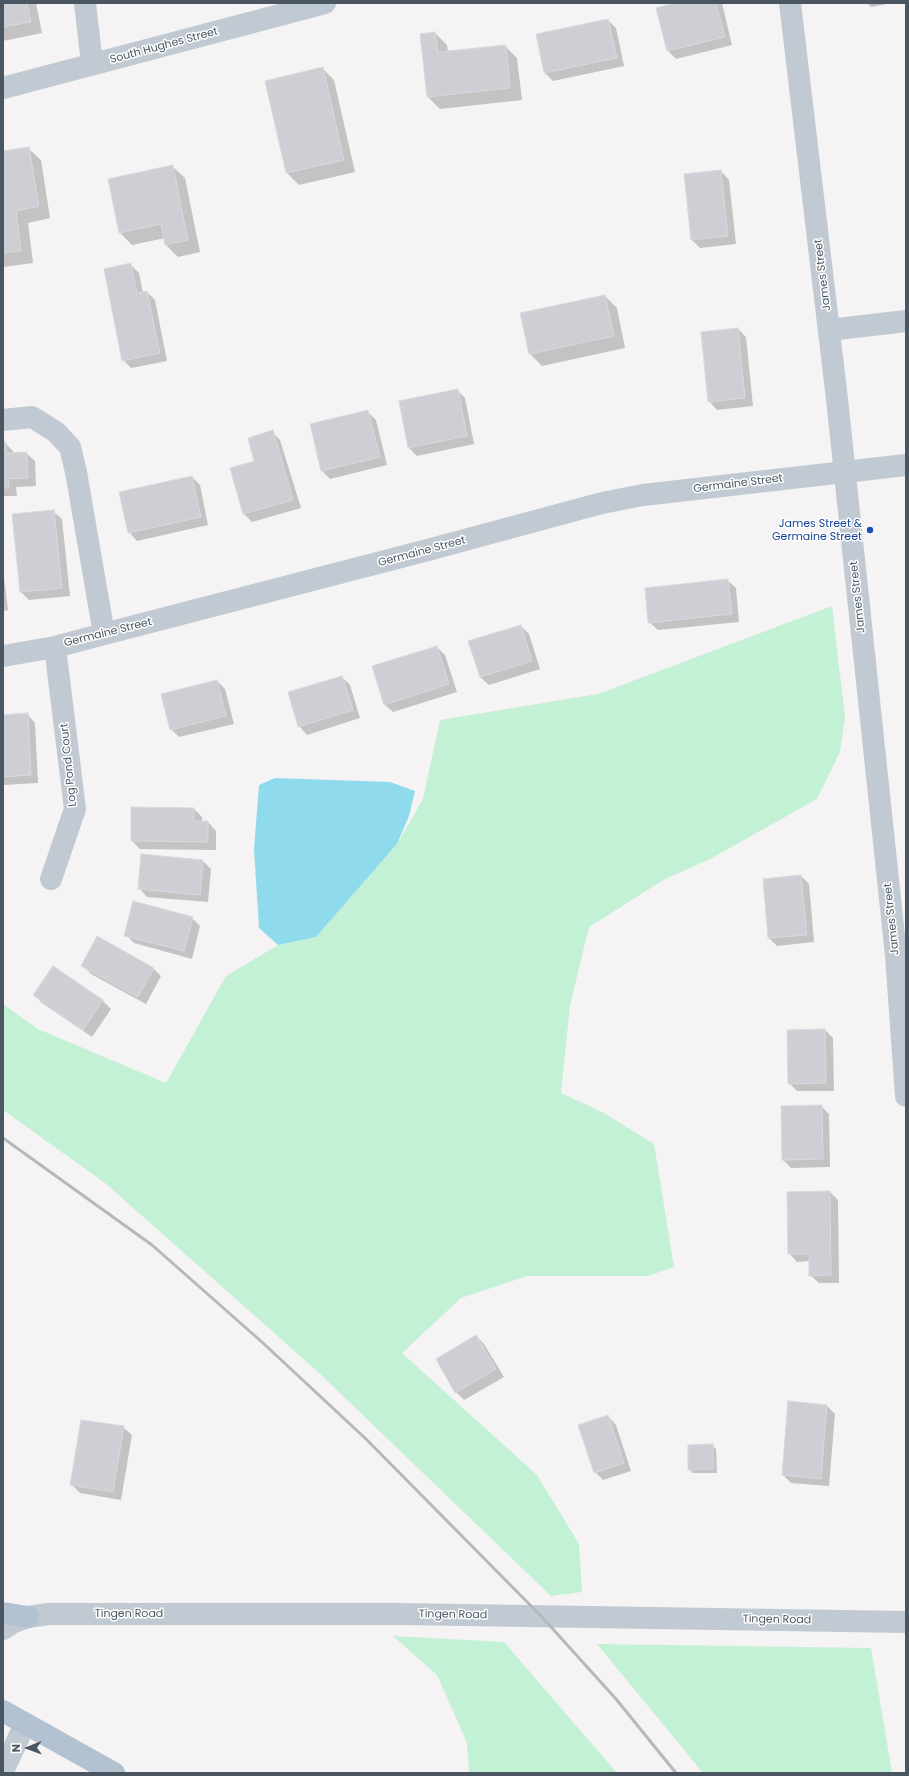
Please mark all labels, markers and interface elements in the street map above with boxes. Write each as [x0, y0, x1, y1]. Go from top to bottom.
street label: South Hughes Street [109, 25, 219, 67]
street label: James Street [812, 238, 834, 312]
street label: Germaine Street [693, 472, 783, 496]
place label: James Street & Germaine Street [772, 517, 862, 543]
marker: James Street & Germaine Street [865, 525, 875, 535]
street label: Germaine Street [377, 534, 467, 570]
street label: James Street [848, 560, 868, 634]
street label: Germaine Street [63, 616, 153, 650]
street label: Log Pond Court [58, 723, 80, 807]
street label: James Street [882, 882, 902, 956]
street label: Tingen Road [95, 1607, 163, 1621]
street label: Tingen Road [419, 1608, 487, 1622]
street label: Tingen Road [743, 1613, 811, 1627]
north arrow [8, 1728, 48, 1768]
text: N [8, 1744, 24, 1752]

